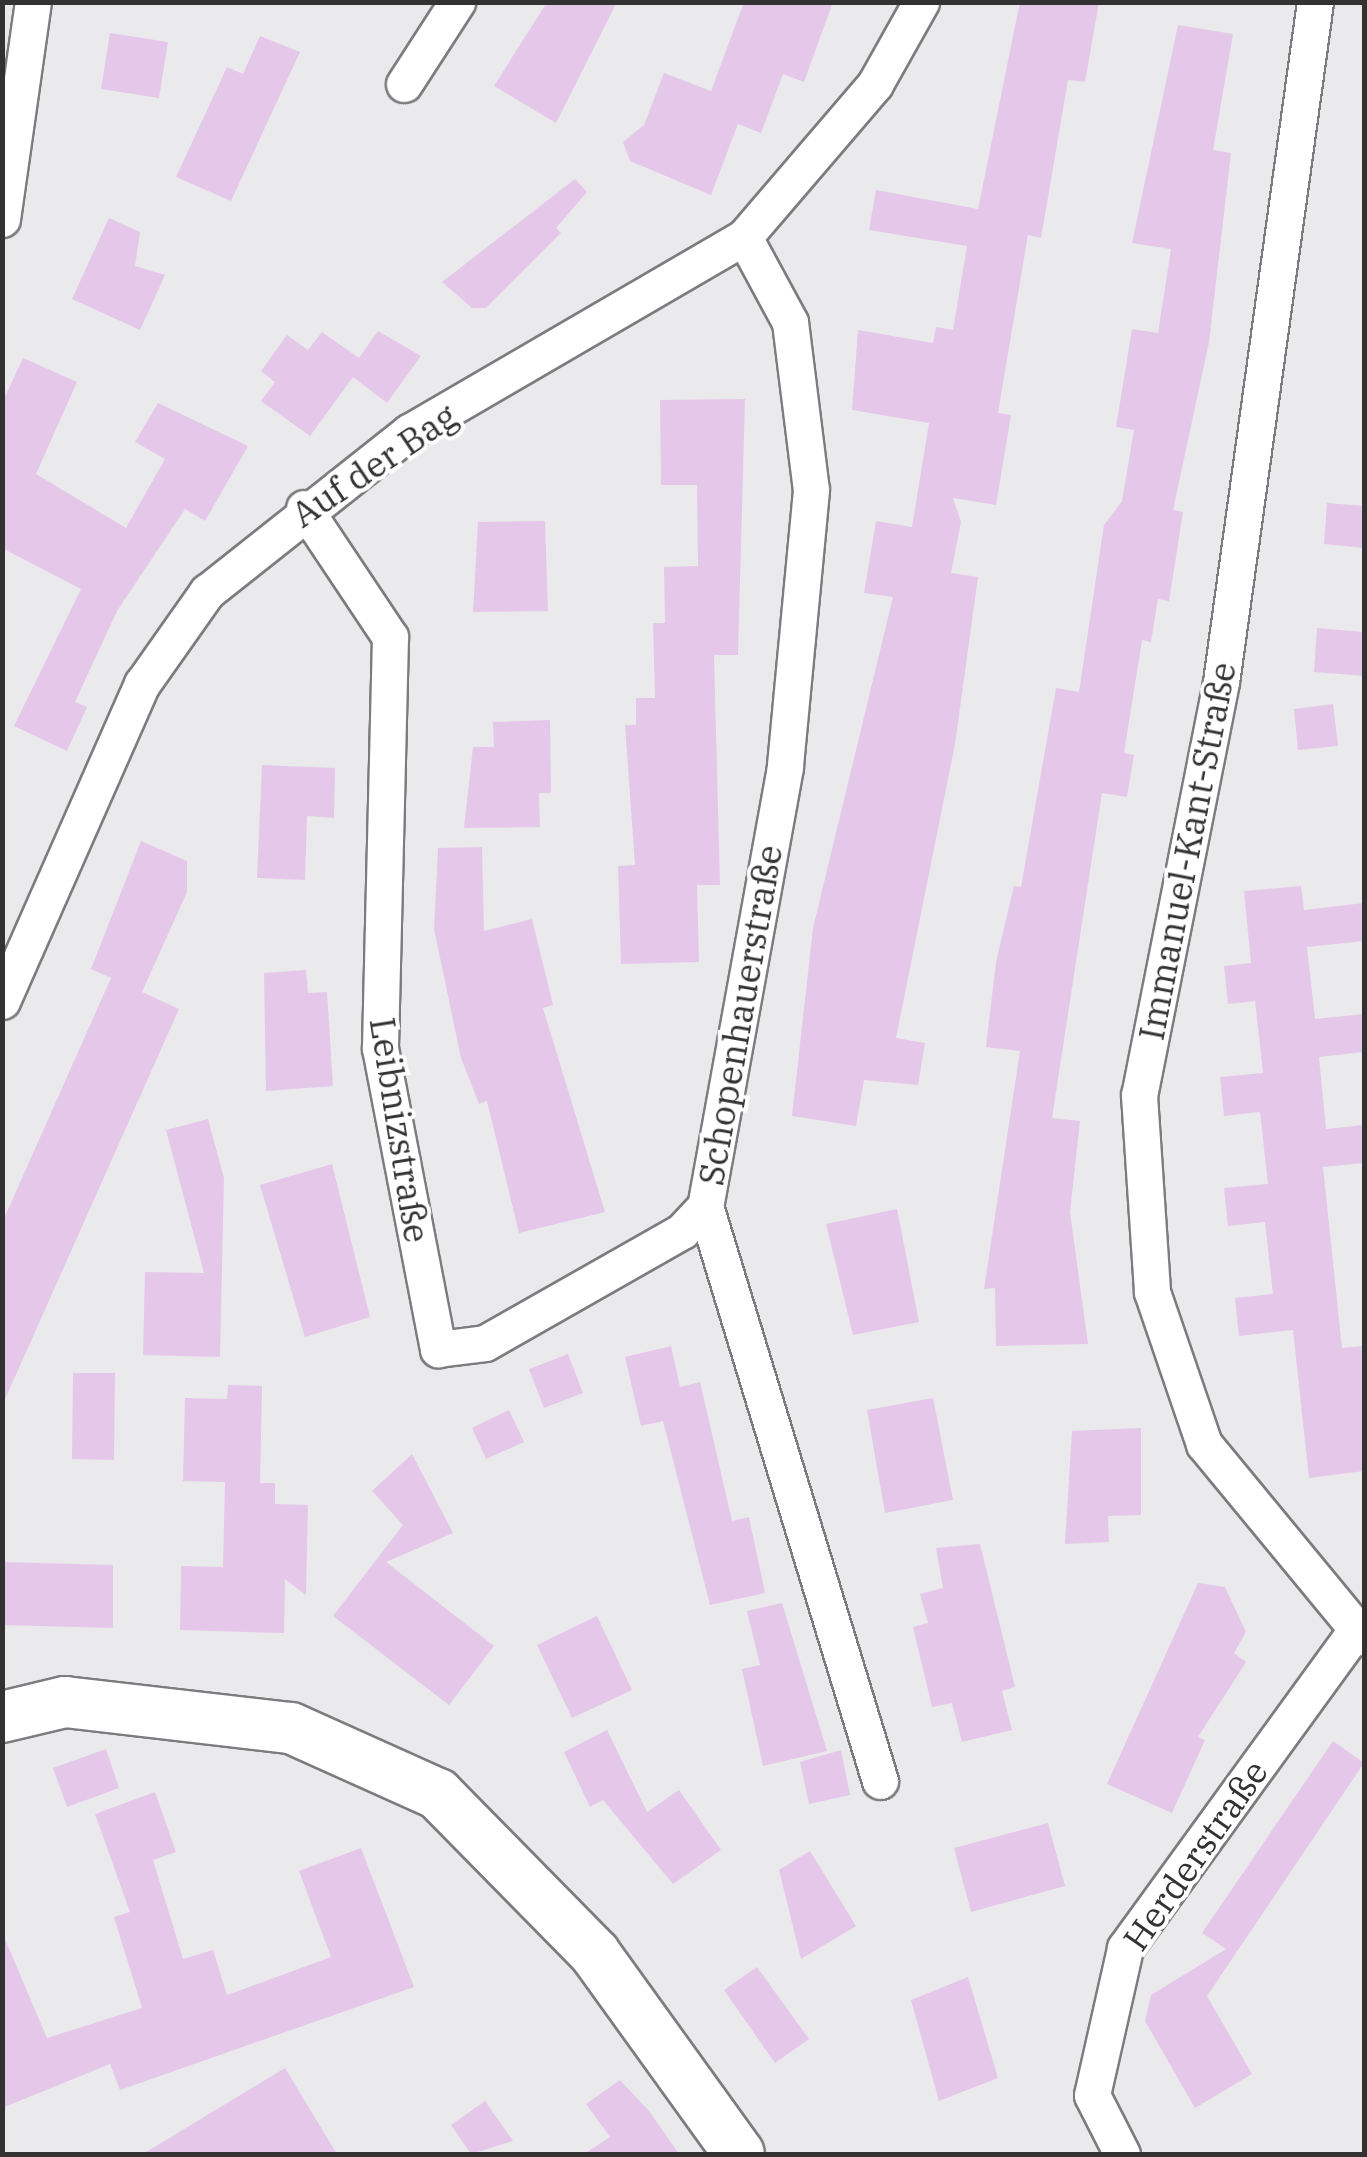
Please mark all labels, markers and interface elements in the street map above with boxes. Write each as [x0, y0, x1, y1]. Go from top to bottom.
street label: Auf der Bag [283, 394, 465, 536]
street label: Immanuel-Kant-Straße [1130, 658, 1244, 1044]
street label: Schopenhauerstraße [689, 842, 791, 1188]
street label: Leibnizstraße [361, 1014, 439, 1246]
street label: Herderstraße [1114, 1752, 1276, 1958]

